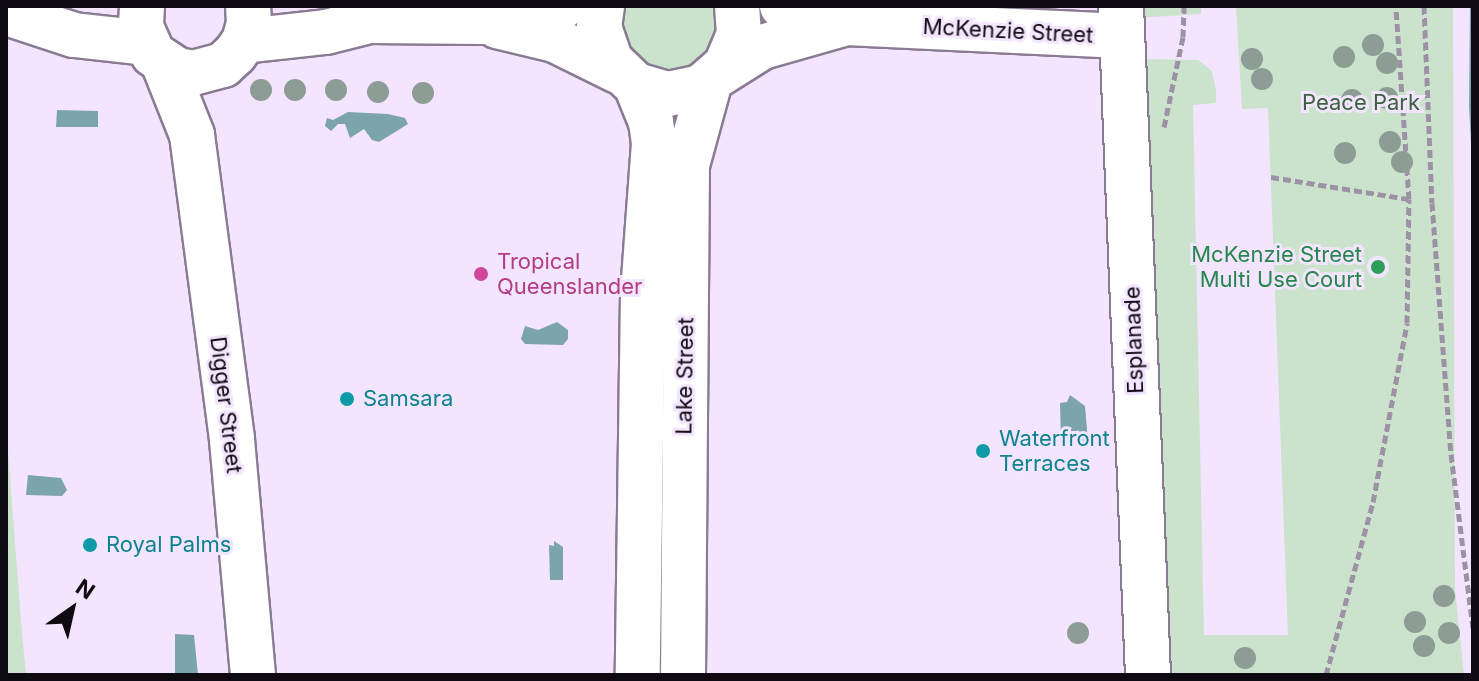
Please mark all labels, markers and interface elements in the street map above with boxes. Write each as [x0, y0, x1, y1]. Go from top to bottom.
street label: McKenzie Street [922, 13, 1094, 49]
park label: Peace Park [1302, 90, 1420, 116]
place label: McKenzie Street Multi Use Court [1191, 241, 1362, 292]
place label: Tropical Queenslander [497, 248, 642, 300]
marker: McKenzie Street Multi Use Court [1369, 258, 1387, 276]
marker: Tropical Queenslander [472, 265, 490, 283]
street label: Esplanade [1119, 286, 1149, 394]
street label: Lake Street [671, 317, 699, 435]
street label: Digger Street [205, 335, 247, 475]
place label: Samsara [363, 386, 453, 412]
marker: Samsara [338, 390, 356, 408]
place label: Waterfront Terraces [999, 425, 1110, 476]
marker: Waterfront Terraces [974, 442, 992, 460]
place label: Royal Palms [106, 532, 231, 558]
marker: Royal Palms [81, 536, 99, 554]
north arrow [32, 569, 112, 649]
text: N [71, 574, 100, 605]

